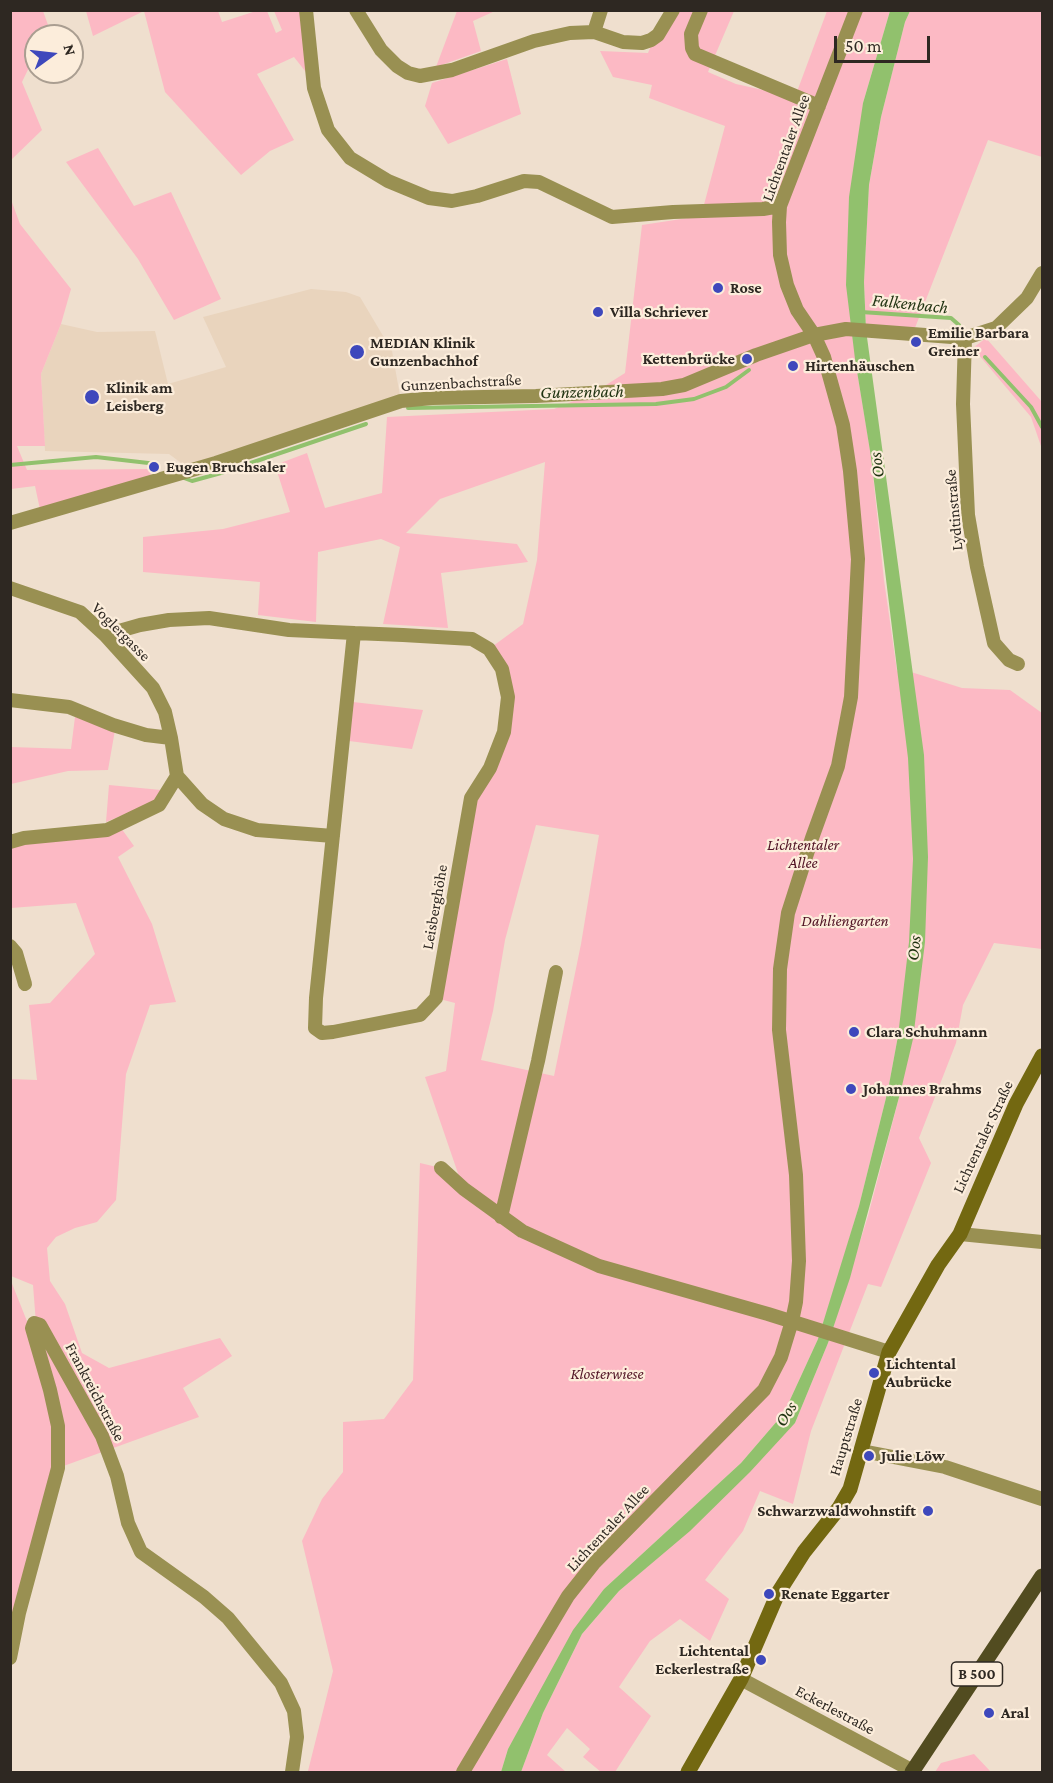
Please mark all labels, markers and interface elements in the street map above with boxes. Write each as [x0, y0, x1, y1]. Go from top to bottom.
north arrow [24, 24, 84, 84]
scale bar [837, 24, 933, 62]
text: 50 m [845, 36, 882, 56]
text: N [60, 42, 80, 57]
street label: Lichtentaler Allee [758, 92, 814, 204]
place label: Rose [730, 278, 762, 298]
marker: Rose [711, 281, 725, 295]
water label: Falkenbach [871, 289, 949, 319]
place label: Villa Schriever [610, 302, 708, 322]
marker: Villa Schriever [591, 305, 605, 319]
place label: Emilie Barbara Greiner [928, 323, 1029, 361]
place label: MEDIAN Klinik Gunzenbachhof [370, 333, 478, 371]
marker: Emilie Barbara Greiner [909, 335, 923, 349]
marker: MEDIAN Klinik Gunzenbachhof [348, 343, 366, 361]
place label: Kettenbrücke [642, 349, 735, 369]
marker: Kettenbrücke [740, 352, 754, 366]
place label: Hirtenhäuschen [805, 356, 915, 376]
marker: Hirtenhäuschen [786, 359, 800, 373]
street label: Gunzenbachstraße [400, 370, 522, 396]
place label: Klinik am Leisberg [106, 378, 172, 416]
water label: Gunzenbach [540, 380, 624, 404]
marker: Klinik am Leisberg [83, 388, 101, 406]
water label: Oos [865, 451, 889, 479]
place label: Eugen Bruchsaler [166, 457, 286, 477]
marker: Eugen Bruchsaler [147, 460, 161, 474]
street label: Lydtinstraße [941, 468, 967, 552]
street label: Voglergasse [88, 599, 154, 665]
park label: Lichtentaler Allee [767, 835, 839, 873]
street label: Leisberghöhe [418, 863, 452, 951]
park label: Dahliengarten [801, 911, 889, 931]
water label: Oos [902, 934, 926, 962]
place label: Clara Schuhmann [866, 1022, 987, 1042]
marker: Clara Schuhmann [847, 1025, 861, 1039]
street label: Lichtentaler Straße [948, 1078, 1018, 1196]
place label: Johannes Brahms [863, 1079, 981, 1099]
marker: Johannes Brahms [844, 1082, 858, 1096]
street label: Frankreichstraße [61, 1339, 129, 1445]
place label: Lichtental Aubrücke [886, 1354, 956, 1392]
park label: Klosterwiese [570, 1364, 644, 1384]
marker: Lichtental Aubrücke [867, 1366, 881, 1380]
street label: Hauptstraße [825, 1396, 867, 1478]
water label: Oos [770, 1398, 802, 1430]
place label: Julie Löw [881, 1446, 945, 1466]
marker: Julie Löw [862, 1449, 876, 1463]
street label: Lichtentaler Allee [563, 1480, 653, 1576]
place label: Schwarzwaldwohnstift [757, 1501, 916, 1521]
marker: Schwarzwaldwohnstift [921, 1504, 935, 1518]
place label: Renate Eggarter [781, 1584, 890, 1604]
marker: Renate Eggarter [762, 1587, 776, 1601]
place label: Lichtental Eckerlestraße [655, 1641, 749, 1679]
marker: Lichtental Eckerlestraße [754, 1653, 768, 1667]
road number: B 500 [952, 1662, 1002, 1686]
street label: Eckerlestraße [792, 1681, 878, 1739]
place label: Aral [1001, 1703, 1029, 1723]
marker: Aral [982, 1706, 996, 1720]

